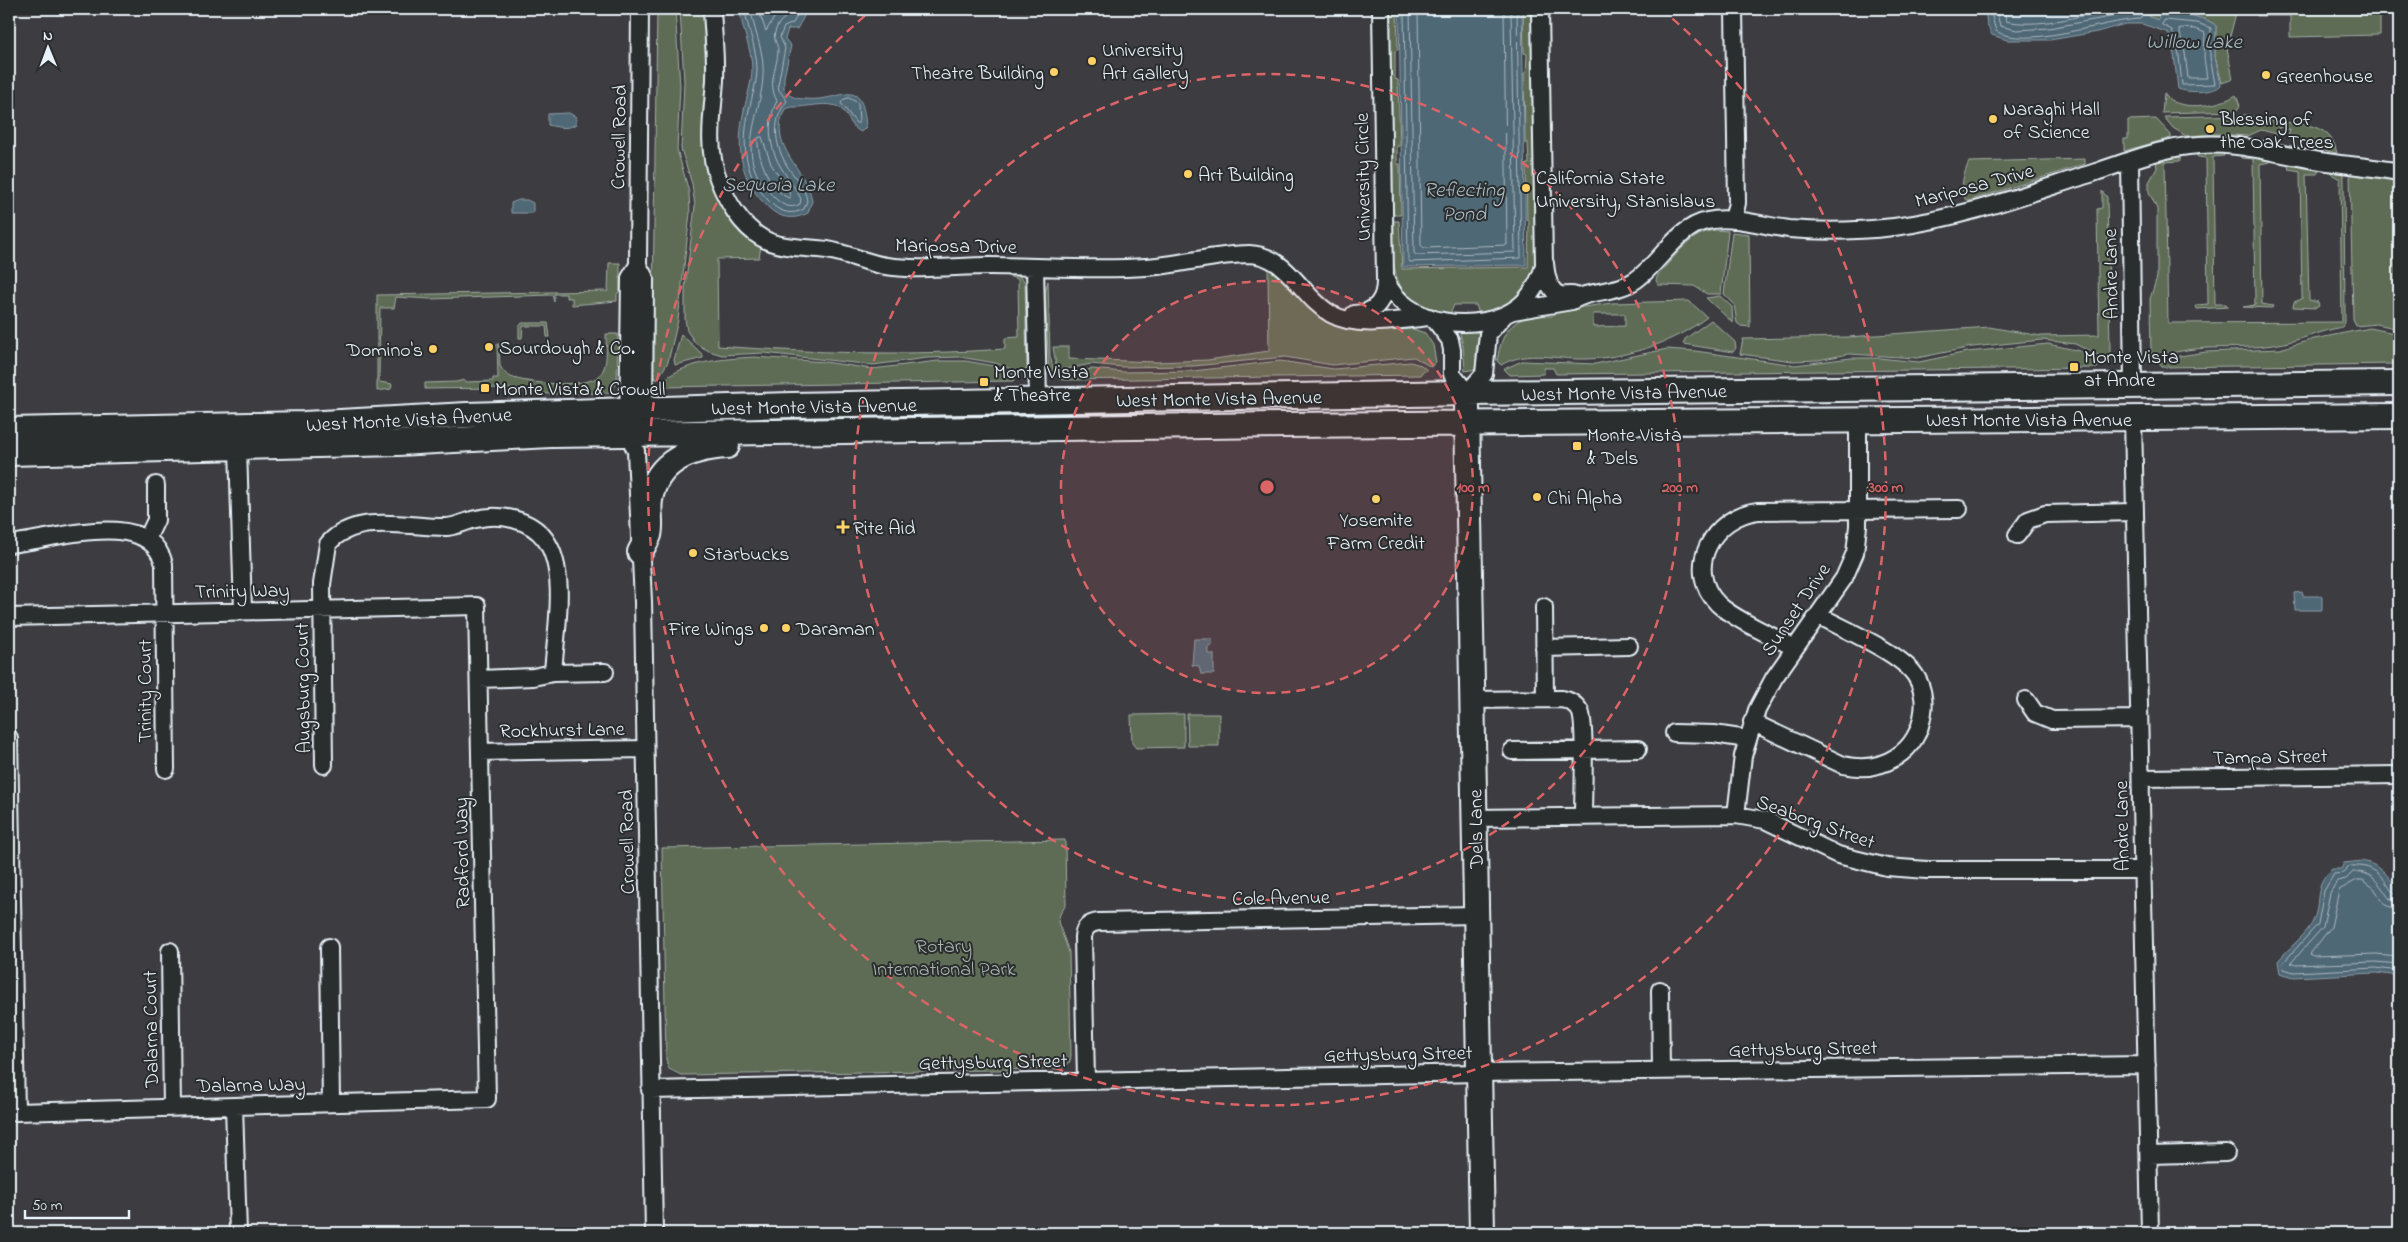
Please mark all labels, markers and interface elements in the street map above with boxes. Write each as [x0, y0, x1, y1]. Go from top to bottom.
north arrow [22, 22, 72, 72]
text: N [43, 26, 53, 47]
water label: Willow Lake [2146, 28, 2244, 58]
place label: University Art Gallery [1102, 37, 1189, 89]
marker: University Art Gallery [1086, 55, 1098, 67]
place label: Theatre Building [911, 60, 1044, 90]
place label: Greenhouse [2276, 63, 2373, 92]
marker: Theatre Building [1048, 66, 1060, 78]
marker: Greenhouse [2260, 69, 2272, 81]
street label: Crowell Road [605, 84, 636, 190]
place label: Naraghi Hall of Science [2003, 96, 2100, 148]
place label: Blessing of the Oak Trees [2219, 106, 2334, 158]
street label: University Circle [1349, 113, 1380, 241]
marker: Naraghi Hall of Science [1987, 113, 1999, 125]
marker: Blessing of the Oak Trees [2204, 123, 2216, 135]
street label: Mariposa Drive [1912, 158, 2037, 217]
place label: Art Building [1198, 162, 1294, 192]
place label: California State University, Stanislaus [1536, 165, 1715, 217]
marker: Art Building [1182, 168, 1194, 180]
water label: Sequoia Lake [722, 171, 836, 201]
water label: Reflecting Pond [1424, 176, 1505, 230]
marker: California State University, Stanislaus [1520, 182, 1532, 194]
street label: Andre Lane [2097, 228, 2128, 320]
street label: Mariposa Drive [895, 232, 1017, 263]
place label: Sourdough & Co. [499, 335, 635, 365]
place label: Domino's [345, 337, 423, 366]
marker: Sourdough & Co. [483, 341, 495, 353]
marker: Domino's [427, 343, 439, 355]
place label: Monte Vista at Andre [2084, 344, 2179, 396]
place label: Monte Vista & Theatre [994, 359, 1089, 411]
marker: Monte Vista at Andre [2068, 361, 2080, 373]
place label: Monte Vista & Crowell [495, 376, 665, 405]
marker: Monte Vista & Theatre [978, 376, 990, 388]
street label: West Monte Vista Avenue [1521, 378, 1727, 411]
marker: Monte Vista & Crowell [479, 382, 491, 394]
street label: West Monte Vista Avenue [1116, 384, 1322, 417]
street label: West Monte Vista Avenue [711, 392, 917, 425]
street label: West Monte Vista Avenue [306, 402, 513, 441]
street label: West Monte Vista Avenue [1926, 407, 2132, 436]
place label: Monte Vista & Dels [1587, 422, 1682, 474]
marker: Monte Vista & Dels [1571, 440, 1583, 452]
text: 100 m [1456, 477, 1490, 499]
text: 200 m [1661, 477, 1698, 499]
text: 300 m [1868, 477, 1904, 499]
centre of rings [1258, 478, 1276, 496]
place label: Chi Alpha [1547, 485, 1622, 514]
marker: Chi Alpha [1531, 491, 1543, 503]
marker: Yosemite Farm Credit [1370, 493, 1382, 505]
place label: Yosemite Farm Credit [1326, 507, 1425, 559]
place label: Rite Aid [853, 515, 916, 544]
marker: Rite Aid [837, 521, 849, 533]
place label: Starbucks [703, 541, 789, 570]
marker: Starbucks [687, 547, 699, 559]
street label: Sunset Drive [1755, 558, 1839, 663]
street label: Trinity Way [194, 577, 290, 608]
place label: Fire Wings [667, 616, 754, 646]
place label: Daraman [795, 616, 875, 645]
street label: Augsburg Court [289, 622, 321, 754]
marker: Fire Wings [758, 622, 770, 634]
marker: Daraman [780, 622, 792, 634]
street label: Trinity Court [132, 639, 161, 743]
street label: Rockhurst Lane [499, 716, 625, 747]
street label: Tampa Street [2212, 743, 2328, 774]
street label: Andre Lane [2108, 780, 2139, 872]
street label: Seaborg Street [1752, 788, 1879, 859]
street label: Crowell Road [613, 789, 644, 895]
street label: Dels Lane [1462, 789, 1493, 870]
street label: Radford Way [448, 797, 479, 909]
street label: Cole Avenue [1232, 884, 1330, 915]
park label: Rotary International Park [873, 933, 1016, 985]
street label: Dalarna Court [137, 970, 168, 1089]
street label: Gettysburg Street [1728, 1035, 1878, 1067]
street label: Gettysburg Street [1323, 1040, 1473, 1072]
street label: Gettysburg Street [918, 1048, 1068, 1080]
street label: Dalarna Way [195, 1071, 306, 1102]
scale bar [25, 1187, 129, 1219]
text: 50 m [32, 1195, 63, 1217]

